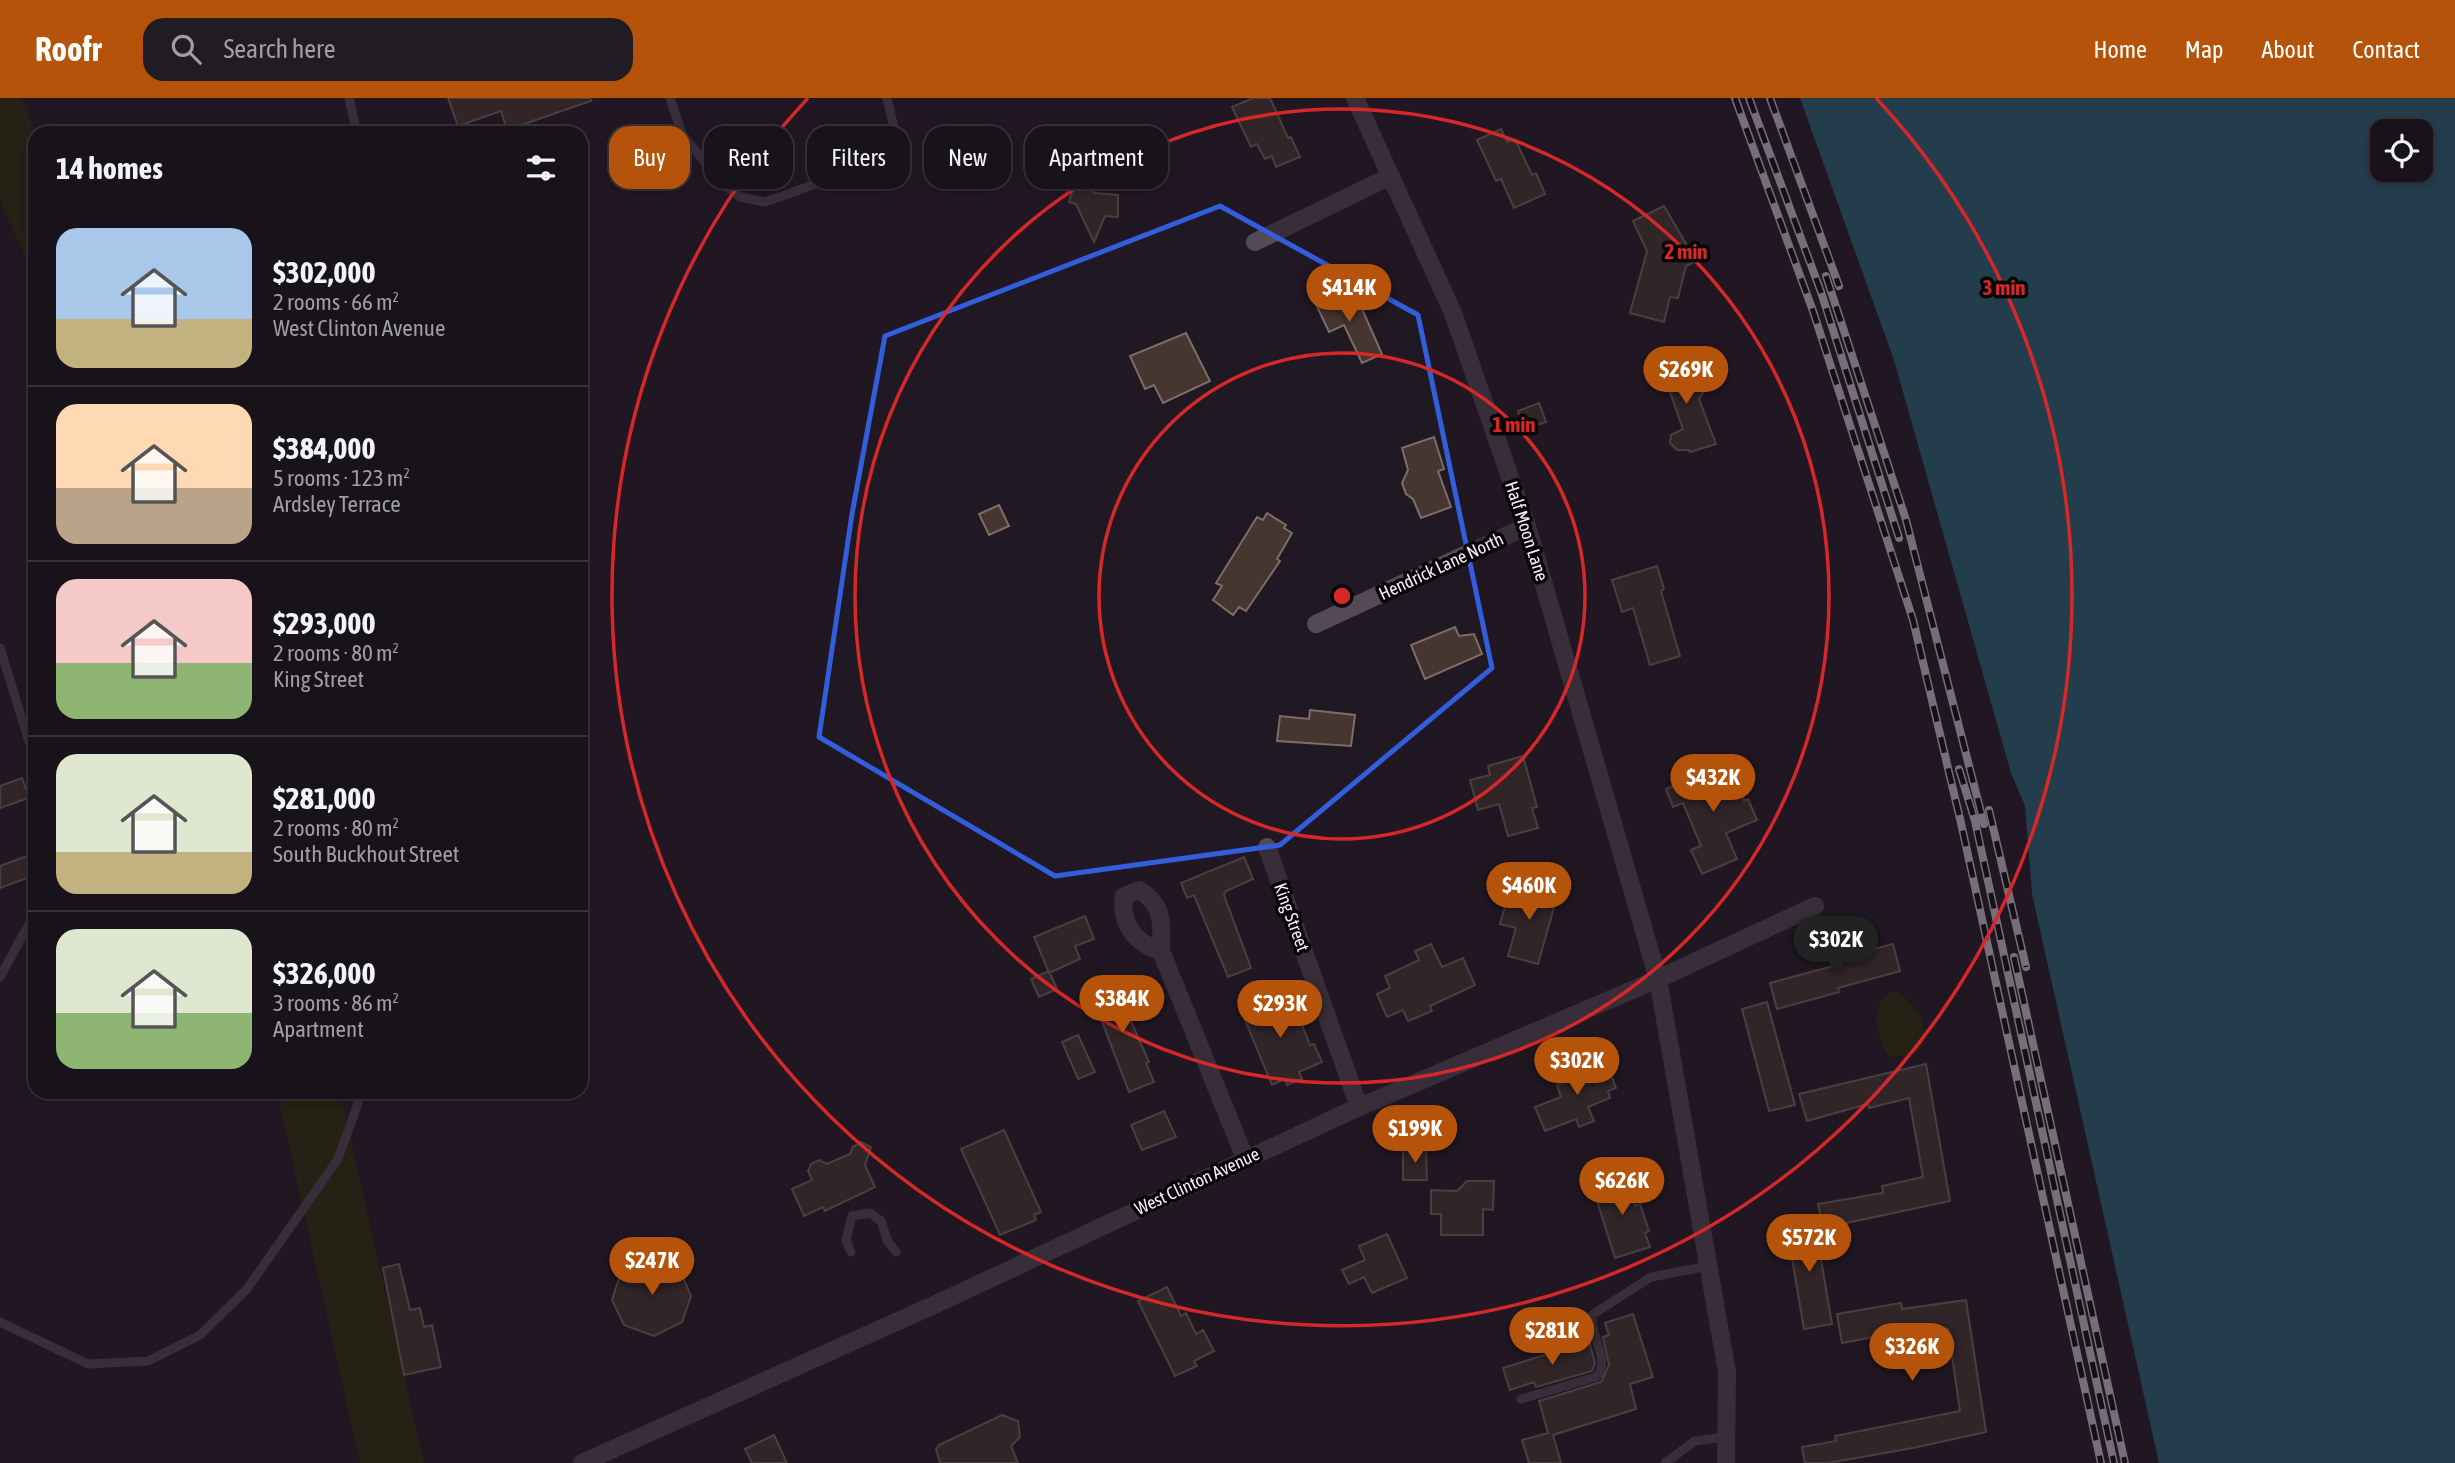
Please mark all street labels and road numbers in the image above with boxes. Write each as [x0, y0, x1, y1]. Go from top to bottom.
street label: Half Moon Lane [1501, 479, 1553, 583]
street label: Hendrick Lane North [1375, 528, 1507, 604]
street label: King Street [1270, 880, 1314, 954]
street label: West Clinton Avenue [1131, 1143, 1263, 1219]

